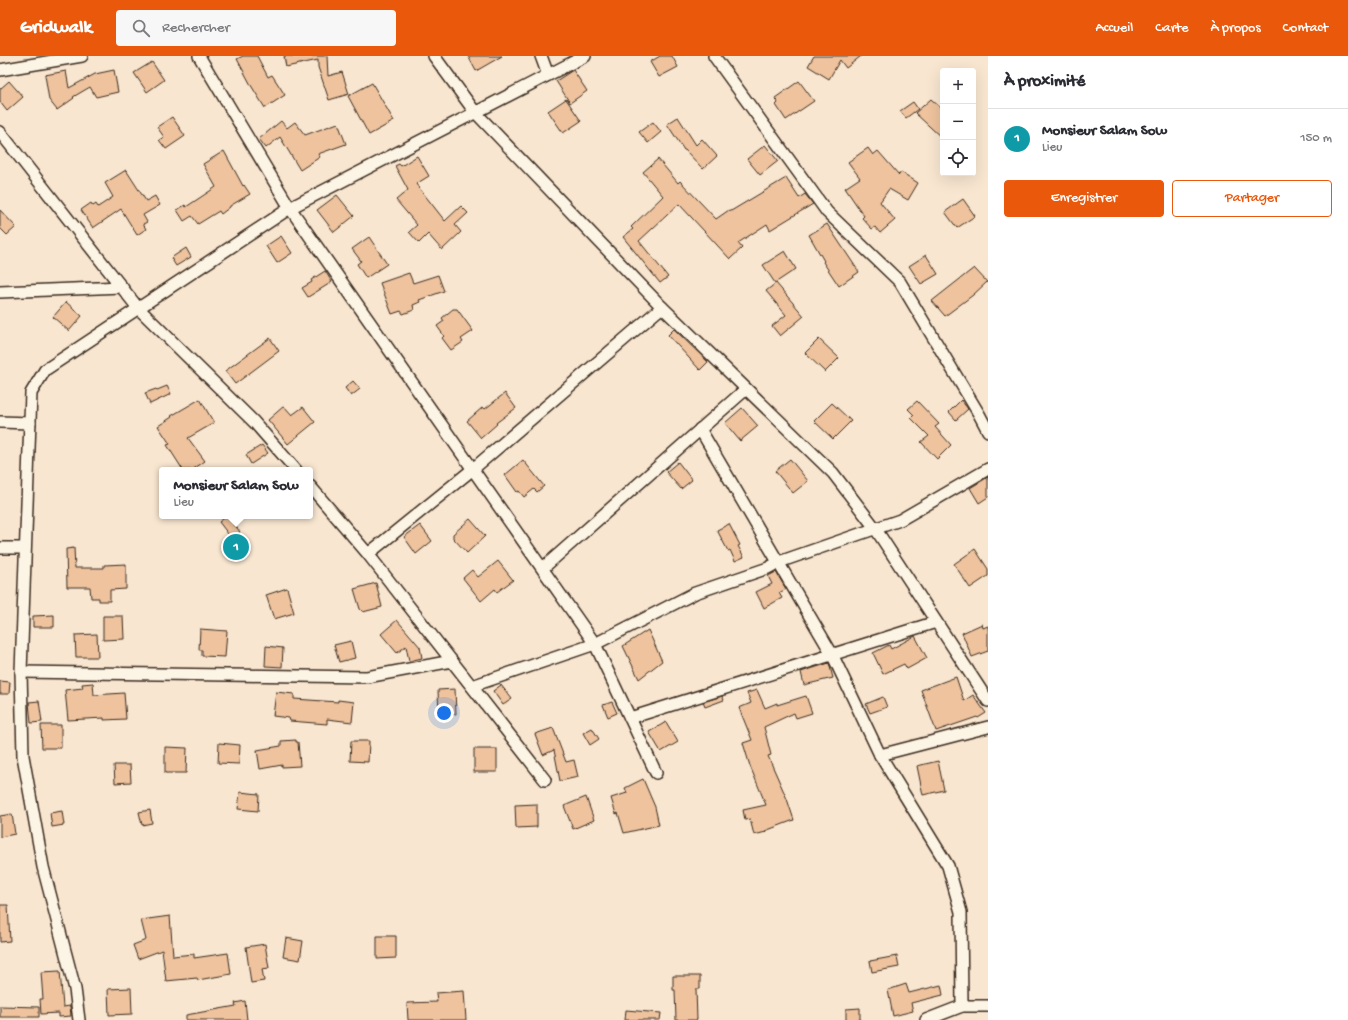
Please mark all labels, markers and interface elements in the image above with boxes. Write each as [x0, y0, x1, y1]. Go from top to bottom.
search box [116, 10, 396, 46]
text: Gridwalk [20, 17, 92, 40]
icon: search [130, 17, 152, 39]
text: Rechercher [162, 19, 230, 37]
text: Accueil [1096, 20, 1133, 37]
text: Carte [1155, 20, 1189, 37]
text: À propos [1211, 20, 1261, 37]
text: Contact [1283, 20, 1328, 37]
map controls [940, 68, 976, 176]
button: + [940, 68, 976, 104]
text: À proximité [1004, 72, 1085, 92]
button: − [940, 104, 976, 140]
text: Monsieur Salam Sow [1042, 122, 1167, 140]
text: 1 [1014, 131, 1020, 146]
text: 150 m [1300, 131, 1332, 146]
button: locate [940, 140, 976, 176]
text: Lieu [1042, 140, 1062, 155]
button: Enregistrer [1004, 180, 1164, 217]
button: Partager [1172, 180, 1332, 217]
popup [159, 467, 313, 519]
text: Monsieur Salam Sow [173, 477, 299, 495]
text: Lieu [173, 495, 194, 510]
pin: 1 [223, 532, 249, 562]
your location [434, 703, 454, 723]

